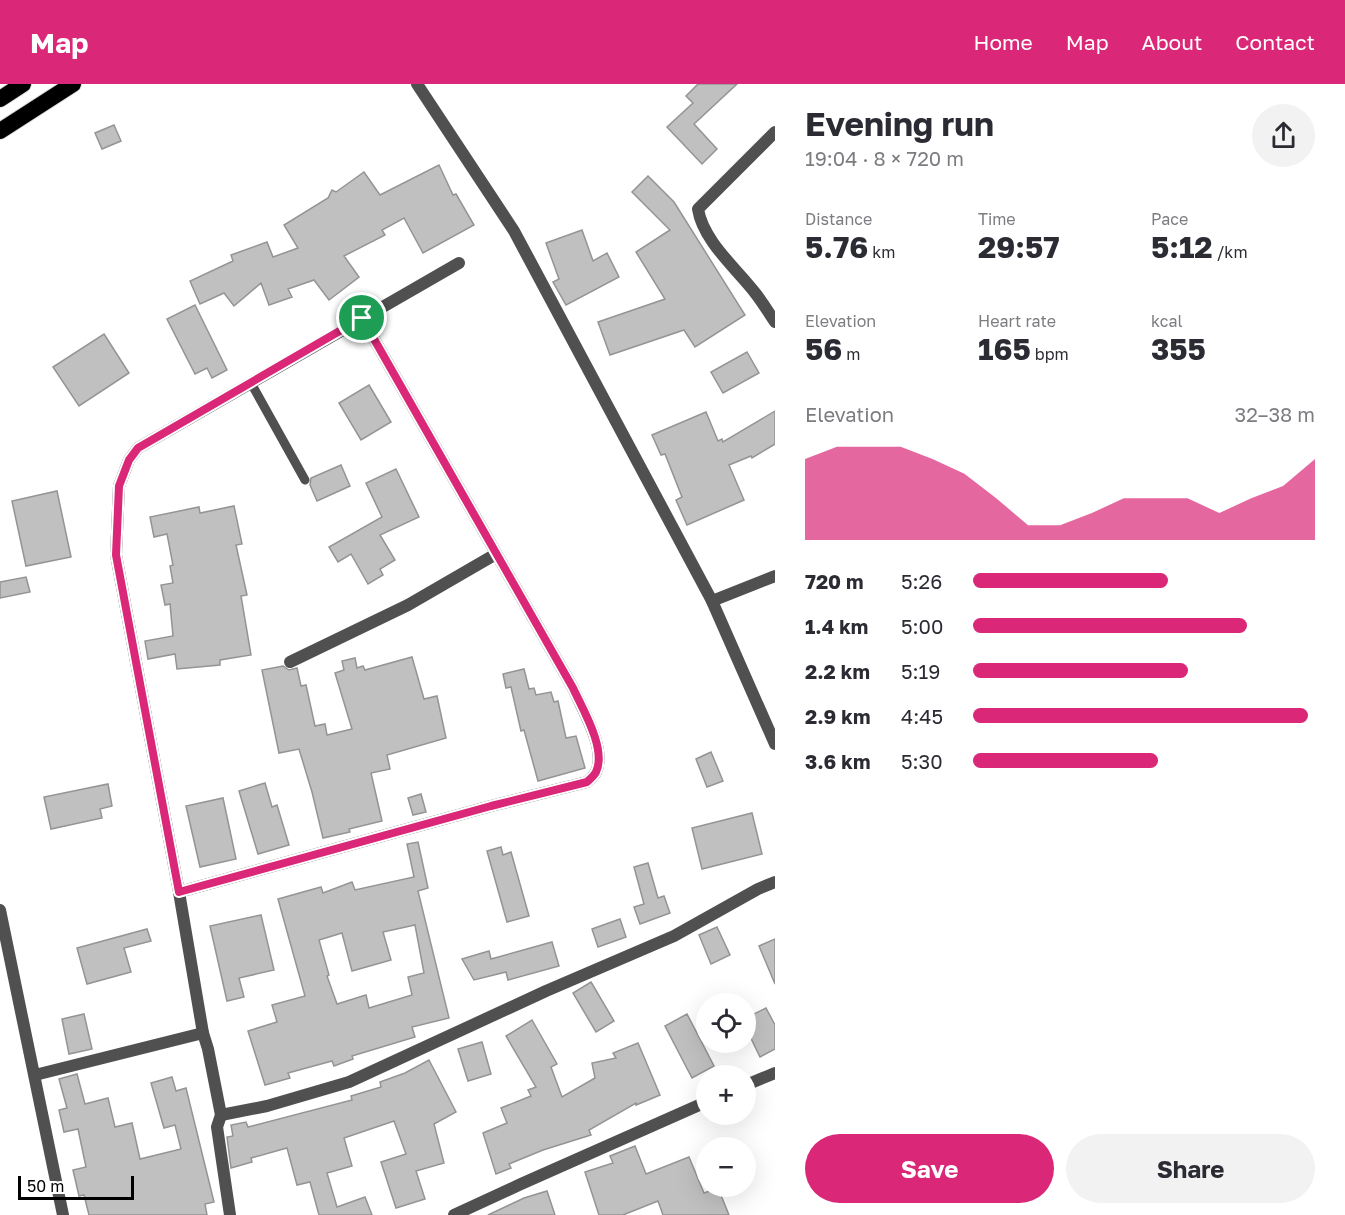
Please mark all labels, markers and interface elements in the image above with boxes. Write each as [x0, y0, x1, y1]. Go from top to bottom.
text: Map [30, 26, 88, 59]
text: Home [973, 29, 1033, 55]
text: Map [1066, 29, 1109, 55]
text: About [1142, 29, 1202, 55]
text: Contact [1235, 29, 1315, 55]
text: Evening run [805, 104, 994, 143]
button: share [1252, 104, 1315, 167]
text: 19:04 · 8 × 720 m [805, 146, 964, 170]
text: Distance [805, 209, 872, 229]
text: Time [978, 209, 1016, 229]
text: Pace [1151, 209, 1188, 229]
text: 5.76 [805, 229, 868, 265]
text: 29:57 [978, 229, 1060, 265]
text: 5:12 [1151, 229, 1213, 265]
text: km [868, 242, 896, 262]
text: /km [1213, 242, 1248, 262]
pin [336, 292, 387, 343]
icon: arrive [345, 301, 378, 334]
text: Elevation [805, 311, 876, 331]
text: Heart rate [978, 311, 1056, 331]
text: kcal [1151, 311, 1183, 331]
text: 56 [805, 331, 842, 367]
text: 165 [978, 331, 1031, 367]
text: 355 [1151, 331, 1206, 367]
text: m [842, 344, 861, 364]
text: bpm [1031, 344, 1069, 364]
text: Elevation [805, 402, 894, 426]
text: 32–38 m [1235, 402, 1315, 426]
text: 720 m [805, 569, 864, 593]
text: 5:26 [901, 569, 942, 593]
text: 1.4 km [805, 614, 868, 638]
text: 5:00 [901, 614, 943, 638]
text: 2.2 km [805, 659, 870, 683]
text: 5:19 [901, 659, 940, 683]
text: 2.9 km [805, 704, 870, 728]
text: 4:45 [901, 704, 943, 728]
text: 3.6 km [805, 749, 870, 773]
text: 5:30 [901, 749, 943, 773]
map controls [696, 993, 756, 1197]
button: locate [696, 993, 756, 1053]
button: + [696, 1065, 756, 1125]
button: Save [805, 1134, 1054, 1203]
button: Share [1066, 1134, 1315, 1203]
button: − [696, 1137, 756, 1197]
scale bar [18, 1173, 134, 1200]
text: 50 m [27, 1176, 64, 1196]

